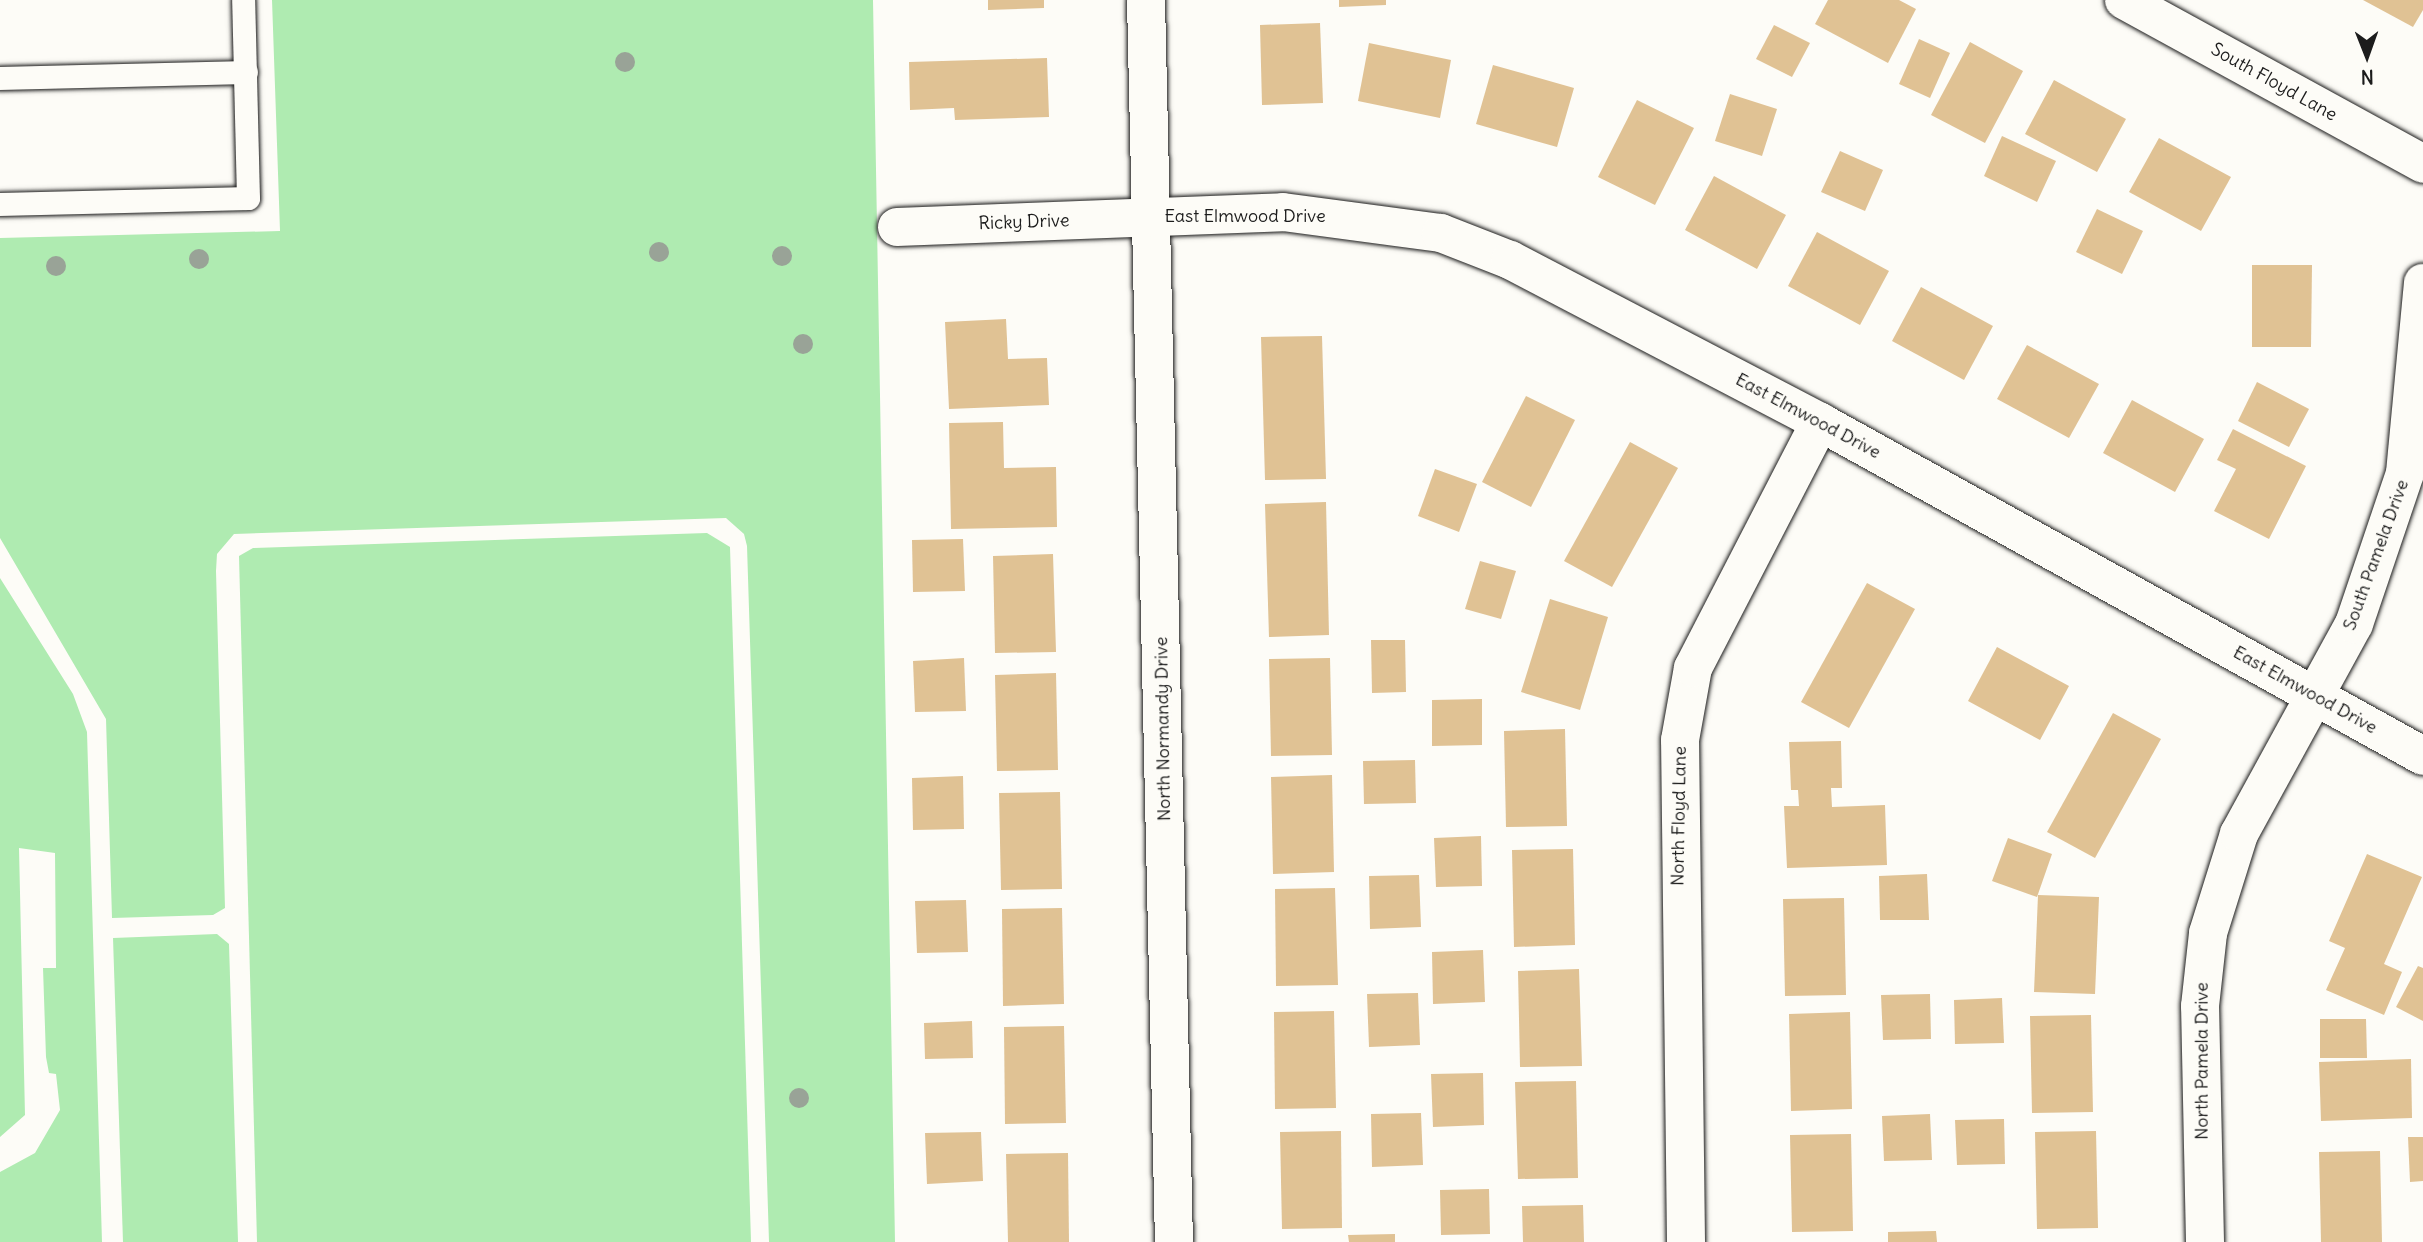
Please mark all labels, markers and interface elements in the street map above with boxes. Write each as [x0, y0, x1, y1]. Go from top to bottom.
north arrow [2332, 21, 2402, 91]
street label: South Floyd Lane [2207, 38, 2341, 126]
text: N [2361, 65, 2374, 89]
street label: East Elmwood Drive [1164, 205, 1326, 227]
street label: Ricky Drive [978, 210, 1070, 234]
street label: East Elmwood Drive [1732, 369, 1884, 463]
street label: South Pamela Drive [2339, 477, 2413, 633]
street label: North Normandy Drive [1151, 637, 1175, 821]
street label: East Elmwood Drive [2229, 641, 2381, 739]
street label: North Floyd Lane [1667, 746, 1691, 886]
street label: North Pamela Drive [2191, 982, 2213, 1140]

